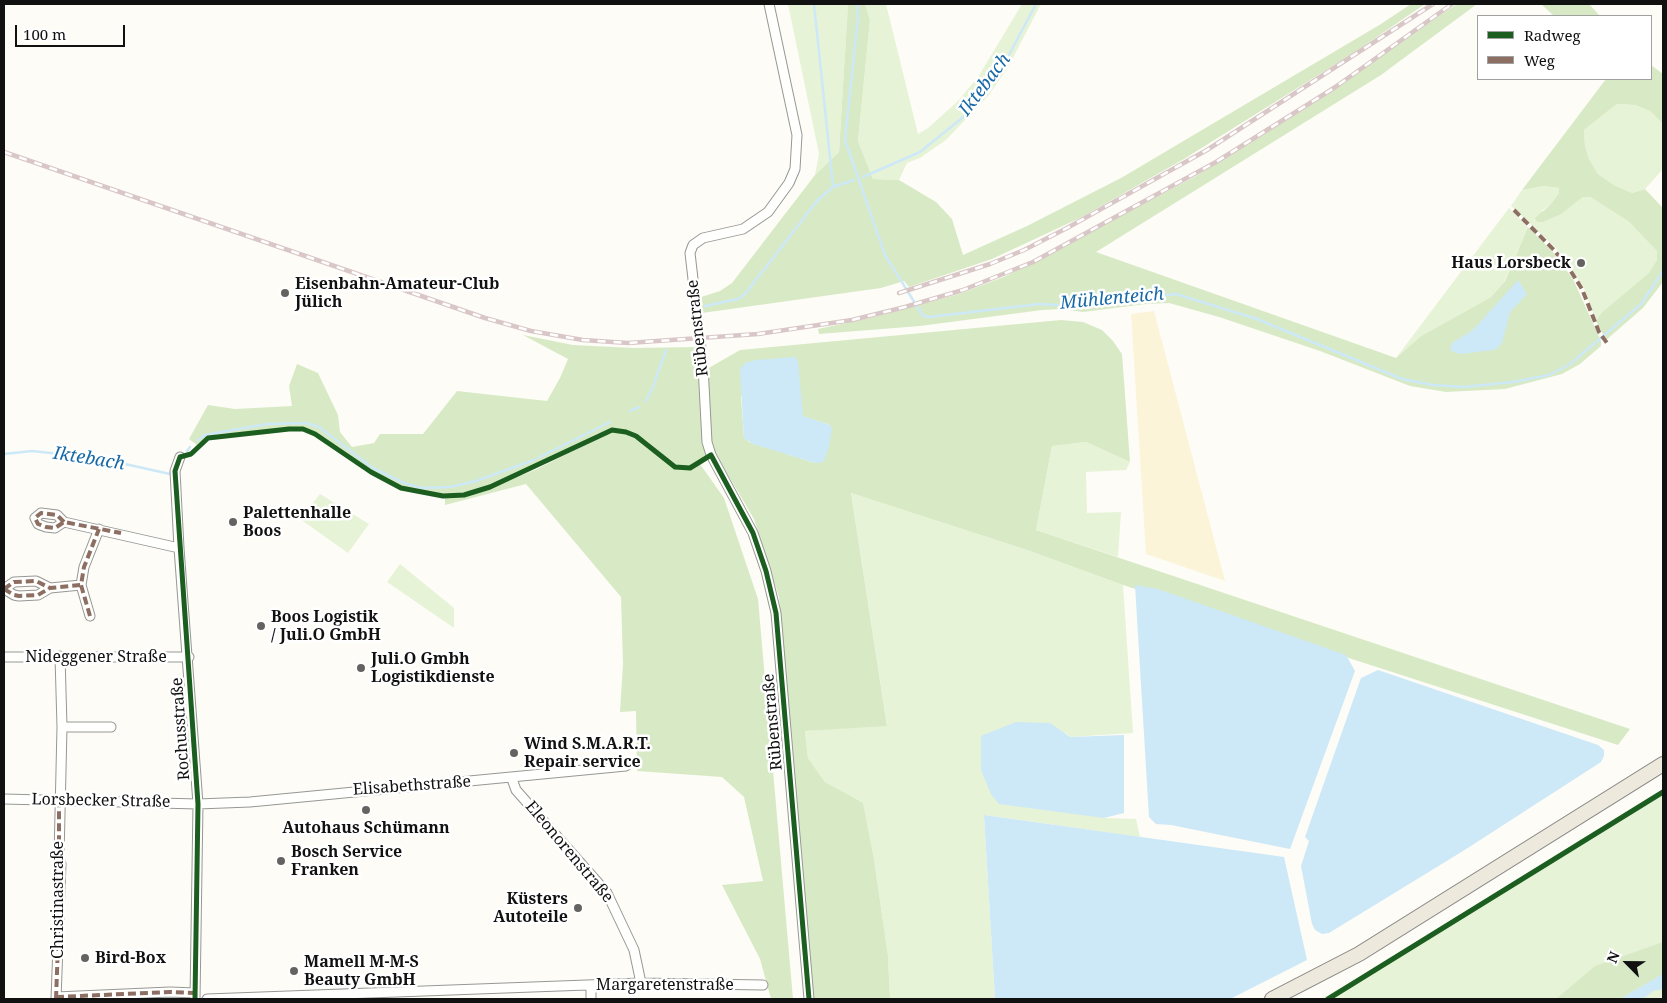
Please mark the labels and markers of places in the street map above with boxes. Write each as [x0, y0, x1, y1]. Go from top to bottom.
place label: Haus Lorsbeck [1451, 253, 1571, 273]
marker: Haus Lorsbeck [1575, 257, 1587, 269]
place label: Eisenbahn-Amateur-Club Jülich [295, 274, 499, 312]
marker: Eisenbahn-Amateur-Club Jülich [279, 287, 291, 299]
place label: Palettenhalle Boos [243, 503, 351, 541]
marker: Palettenhalle Boos [227, 516, 239, 528]
place label: Boos Logistik / Juli.O GmbH [271, 607, 381, 645]
marker: Boos Logistik / Juli.O GmbH [255, 620, 267, 632]
place label: Juli.O Gmbh Logistikdienste [371, 649, 495, 687]
marker: Juli.O Gmbh Logistikdienste [355, 662, 367, 674]
place label: Wind S.M.A.R.T. Repair service [524, 734, 651, 772]
marker: Wind S.M.A.R.T. Repair service [508, 747, 520, 759]
marker: Autohaus Schümann [360, 804, 372, 816]
place label: Autohaus Schümann [282, 818, 450, 838]
place label: Bosch Service Franken [291, 842, 402, 880]
marker: Bosch Service Franken [275, 855, 287, 867]
place label: Küsters Autoteile [493, 889, 568, 927]
marker: Küsters Autoteile [572, 902, 584, 914]
place label: Bird-Box [95, 948, 166, 968]
marker: Bird-Box [79, 952, 91, 964]
place label: Mamell M-M-S Beauty GmbH [304, 952, 419, 990]
marker: Mamell M-M-S Beauty GmbH [288, 965, 300, 977]

